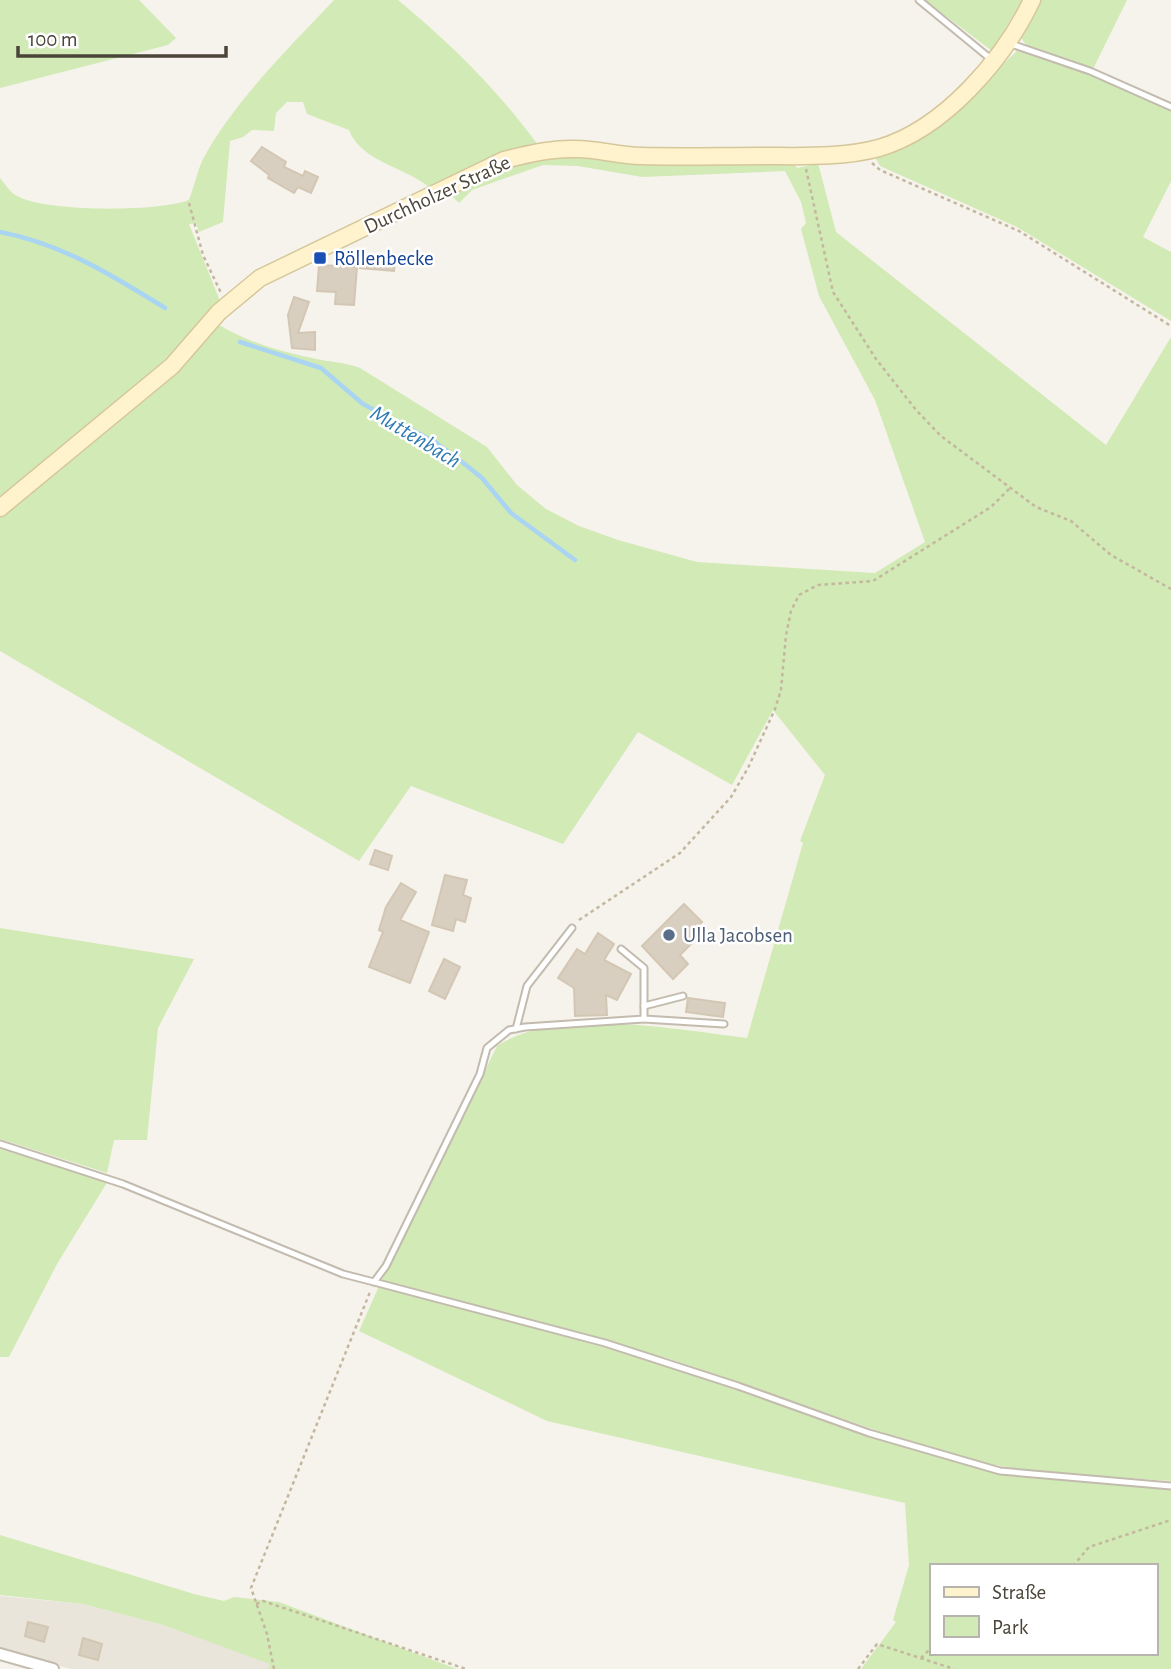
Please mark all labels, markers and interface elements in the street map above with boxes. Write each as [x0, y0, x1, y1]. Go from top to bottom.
scale bar [18, 14, 226, 58]
text: 100 m [28, 29, 78, 50]
street label: Durchholzer Straße [361, 151, 514, 238]
place label: Röllenbecke [334, 248, 434, 269]
marker: Röllenbecke [312, 250, 328, 266]
water label: Muttenbach [366, 401, 464, 473]
place label: Ulla Jacobsen [683, 925, 793, 946]
marker: Ulla Jacobsen [661, 927, 677, 943]
legend [930, 1564, 1157, 1655]
text: Straße [992, 1582, 1046, 1603]
text: Park [992, 1617, 1029, 1638]

